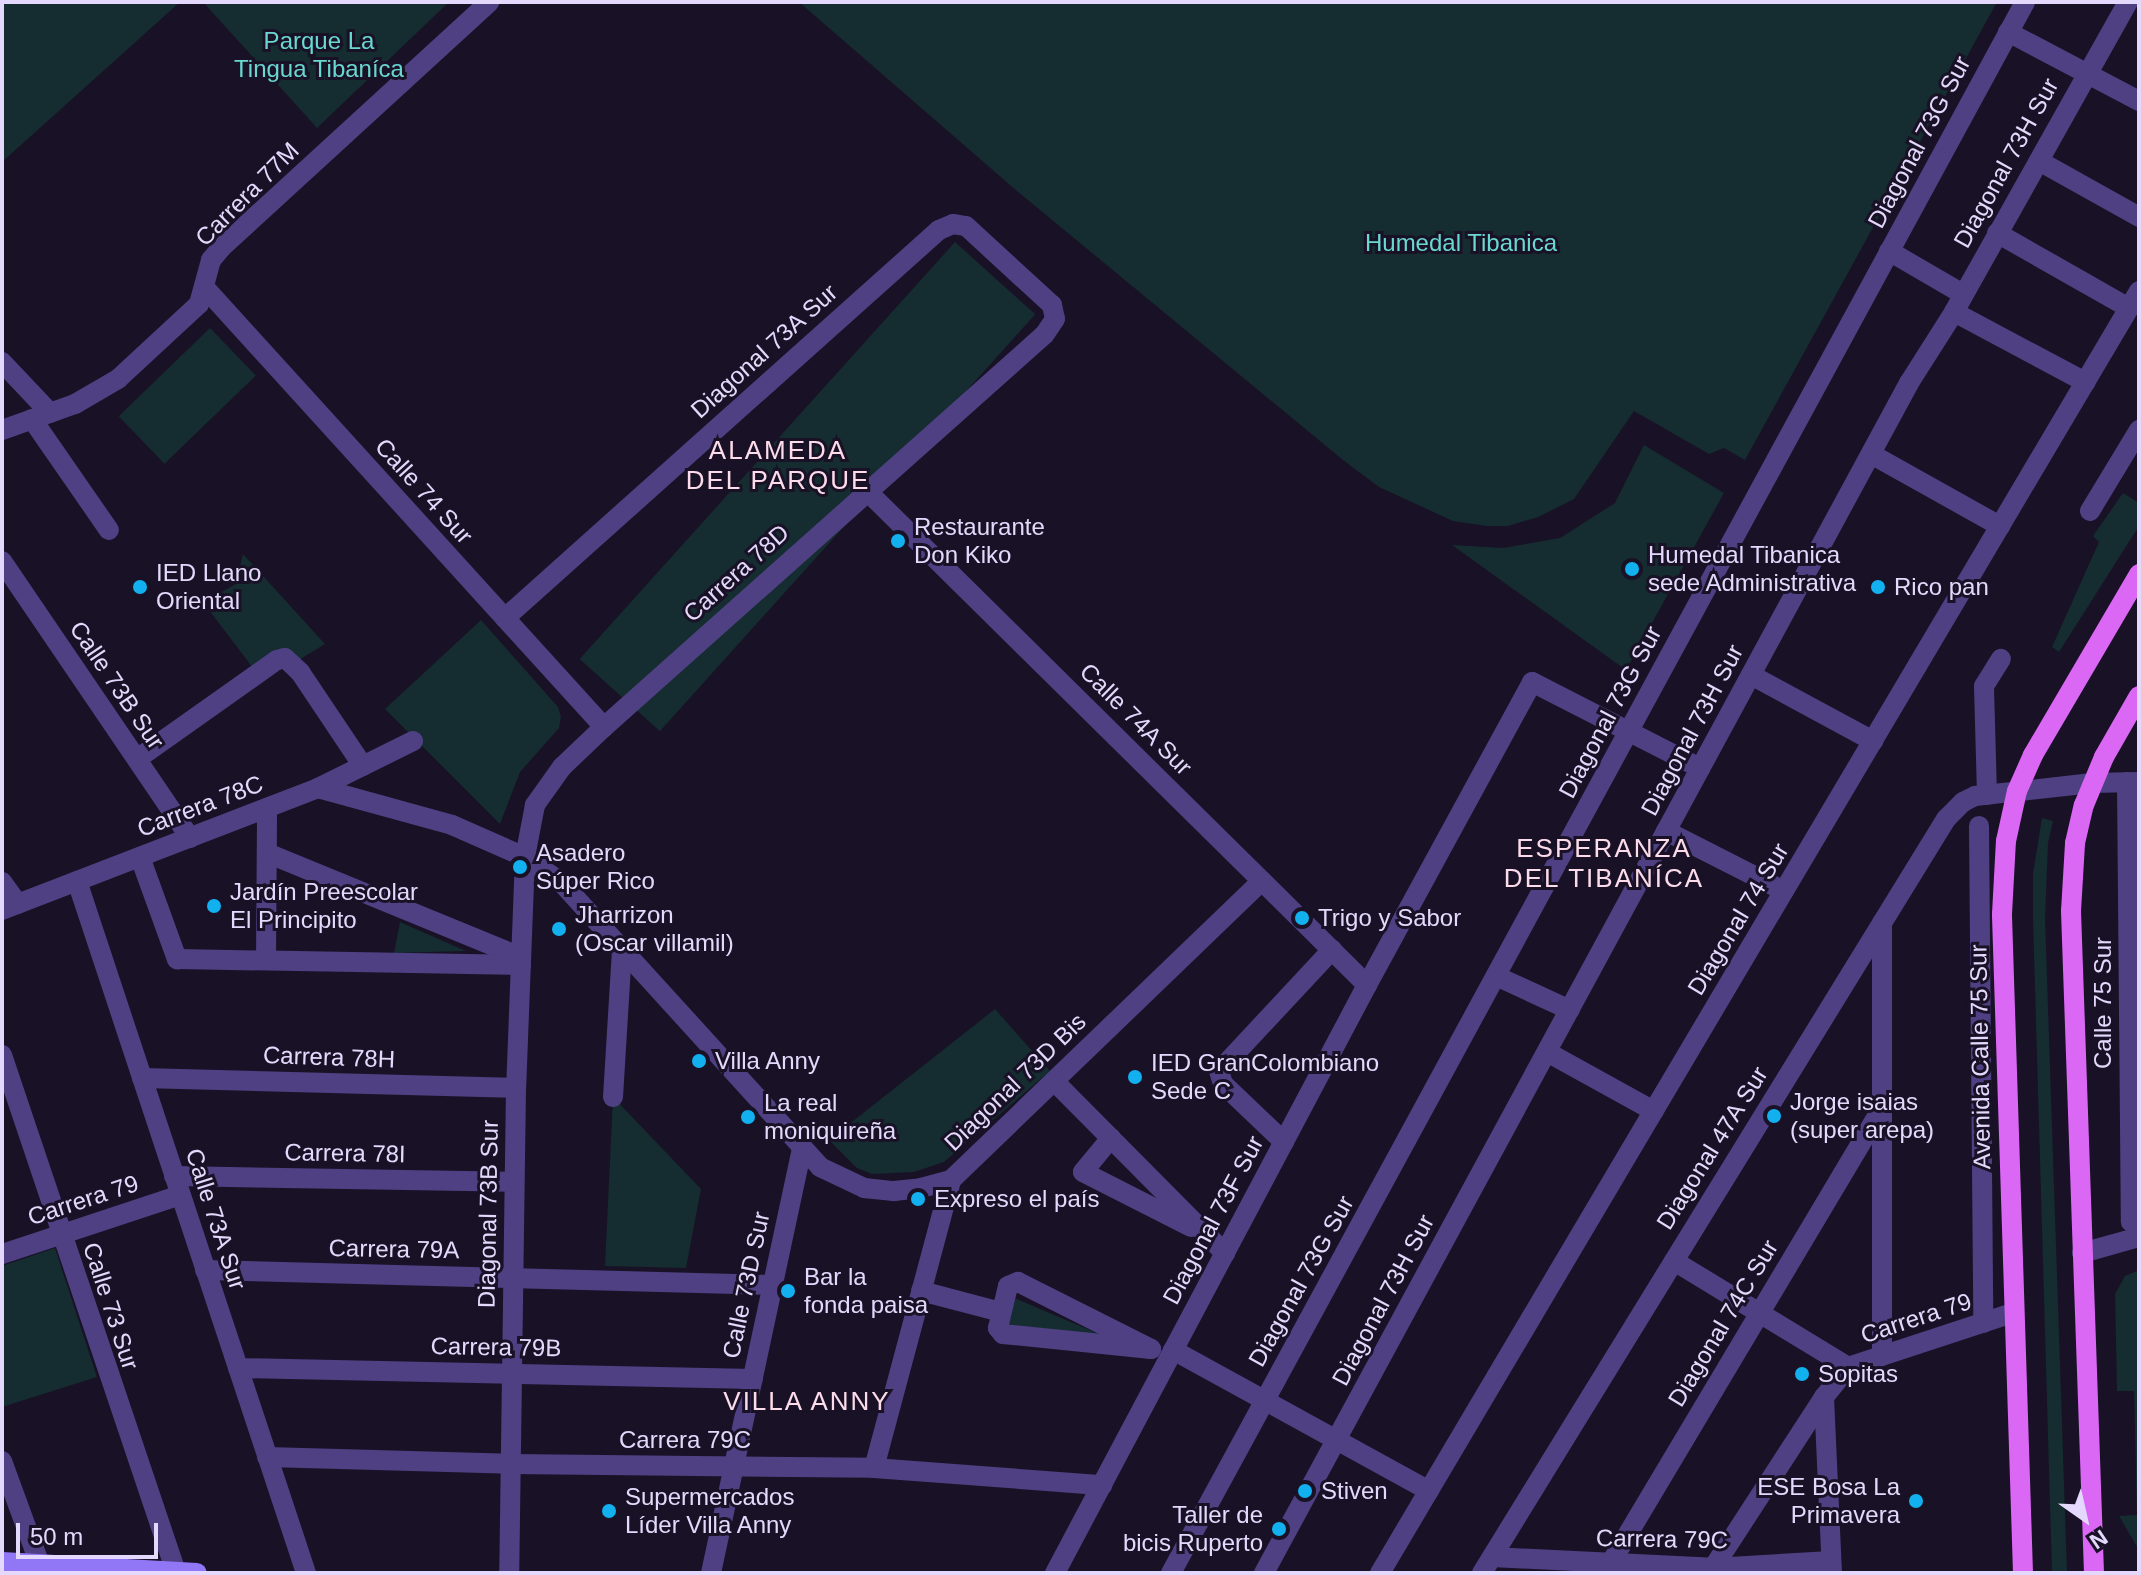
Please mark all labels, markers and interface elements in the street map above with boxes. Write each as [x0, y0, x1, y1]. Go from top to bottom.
park label: Parque La Tingua Tibaníca [234, 27, 404, 83]
street label: Diagonal 73G Sur [1862, 51, 1976, 233]
street label: Diagonal 73H Sur [1947, 73, 2065, 253]
street label: Carrera 77M [189, 136, 305, 252]
park label: Humedal Tibanica [1365, 229, 1557, 257]
street label: Diagonal 73A Sur [684, 277, 844, 425]
street label: Calle 74 Sur [369, 432, 479, 550]
district label: ALAMEDA DEL PARQUE [685, 435, 871, 496]
place label: Restaurante Don Kiko [914, 513, 1045, 569]
street label: Carrera 78D [677, 518, 795, 628]
marker: Restaurante Don Kiko [889, 532, 907, 550]
place label: Humedal Tibanica sede Administrativa [1648, 541, 1857, 597]
place label: IED Llano Oriental [156, 559, 261, 615]
marker: Humedal Tibanica sede Administrativa [1623, 560, 1641, 578]
place label: Rico pan [1894, 573, 1989, 601]
marker: IED Llano Oriental [131, 578, 149, 596]
marker: Rico pan [1869, 578, 1887, 596]
street label: Calle 73B Sur [64, 616, 170, 754]
street label: Diagonal 73G Sur [1553, 621, 1667, 803]
street label: Diagonal 73H Sur [1635, 640, 1749, 820]
street label: Calle 74A Sur [1073, 656, 1199, 782]
street label: Carrera 78C [133, 769, 267, 843]
district label: ESPERANZA DEL TIBANÍCA [1503, 833, 1705, 894]
street label: Diagonal 74 Sur [1681, 838, 1795, 1000]
place label: Asadero Súper Rico [536, 839, 655, 895]
marker: Asadero Súper Rico [511, 858, 529, 876]
place label: Jardín Preescolar El Principito [230, 878, 418, 934]
marker: Jardín Preescolar El Principito [205, 897, 223, 915]
place label: Jharrizon (Oscar villamil) [575, 901, 734, 957]
place label: Trigo y Sabor [1318, 904, 1461, 932]
marker: Trigo y Sabor [1293, 909, 1311, 927]
marker: Jharrizon (Oscar villamil) [550, 920, 568, 938]
street label: Calle 75 Sur [2089, 937, 2117, 1069]
street label: Avenida Calle 75 Sur [1964, 944, 1996, 1170]
street label: Diagonal 73D Bis [938, 1007, 1092, 1157]
street label: Carrera 78H [263, 1040, 395, 1074]
place label: Villa Anny [715, 1047, 821, 1075]
place label: IED GranColombiano Sede C [1151, 1049, 1379, 1105]
marker: Villa Anny [690, 1052, 708, 1070]
street label: Diagonal 47A Sur [1650, 1061, 1774, 1235]
marker: IED GranColombiano Sede C [1126, 1068, 1144, 1086]
place label: Jorge isaias (super arepa) [1790, 1088, 1934, 1144]
place label: La real moniquireña [764, 1089, 896, 1145]
marker: Jorge isaias (super arepa) [1765, 1107, 1783, 1125]
marker: La real moniquireña [739, 1108, 757, 1126]
street label: Diagonal 73B Sur [472, 1120, 504, 1308]
street label: Diagonal 73F Sur [1156, 1131, 1270, 1309]
street label: Carrera 78I [284, 1138, 406, 1168]
street label: Calle 73A Sur [179, 1144, 253, 1294]
street label: Carrera 79 [24, 1169, 142, 1231]
place label: Expreso el país [934, 1185, 1099, 1213]
marker: Expreso el país [909, 1190, 927, 1208]
street label: Diagonal 73G Sur [1242, 1191, 1360, 1371]
street label: Calle 73D Sur [716, 1209, 776, 1361]
street label: Diagonal 73H Sur [1326, 1210, 1440, 1390]
street label: Carrera 79A [328, 1233, 460, 1265]
street label: Diagonal 74C Sur [1662, 1234, 1784, 1412]
street label: Calle 73 Sur [77, 1239, 145, 1373]
place label: Bar la fonda paisa [804, 1263, 928, 1319]
marker: Bar la fonda paisa [779, 1282, 797, 1300]
street label: Carrera 79 [1857, 1287, 1975, 1349]
street label: Carrera 79B [430, 1331, 562, 1363]
place label: Sopitas [1818, 1360, 1898, 1388]
marker: Sopitas [1793, 1365, 1811, 1383]
district label: VILLA ANNY [722, 1386, 892, 1418]
street label: Carrera 79C [619, 1426, 751, 1454]
place label: ESE Bosa La Primavera [1757, 1473, 1900, 1529]
place label: Stiven [1321, 1477, 1388, 1505]
north arrow [2045, 1479, 2125, 1559]
marker: Stiven [1296, 1482, 1314, 1500]
place label: Supermercados Líder Villa Anny [625, 1483, 794, 1539]
marker: ESE Bosa La Primavera [1907, 1492, 1925, 1510]
place label: Taller de bicis Ruperto [1123, 1501, 1263, 1557]
marker: Supermercados Líder Villa Anny [600, 1502, 618, 1520]
scale bar [20, 1507, 162, 1557]
marker: Taller de bicis Ruperto [1270, 1520, 1288, 1538]
text: 50 m [30, 1523, 83, 1550]
street label: Carrera 79C [1596, 1523, 1728, 1555]
text: N [2085, 1525, 2112, 1554]

